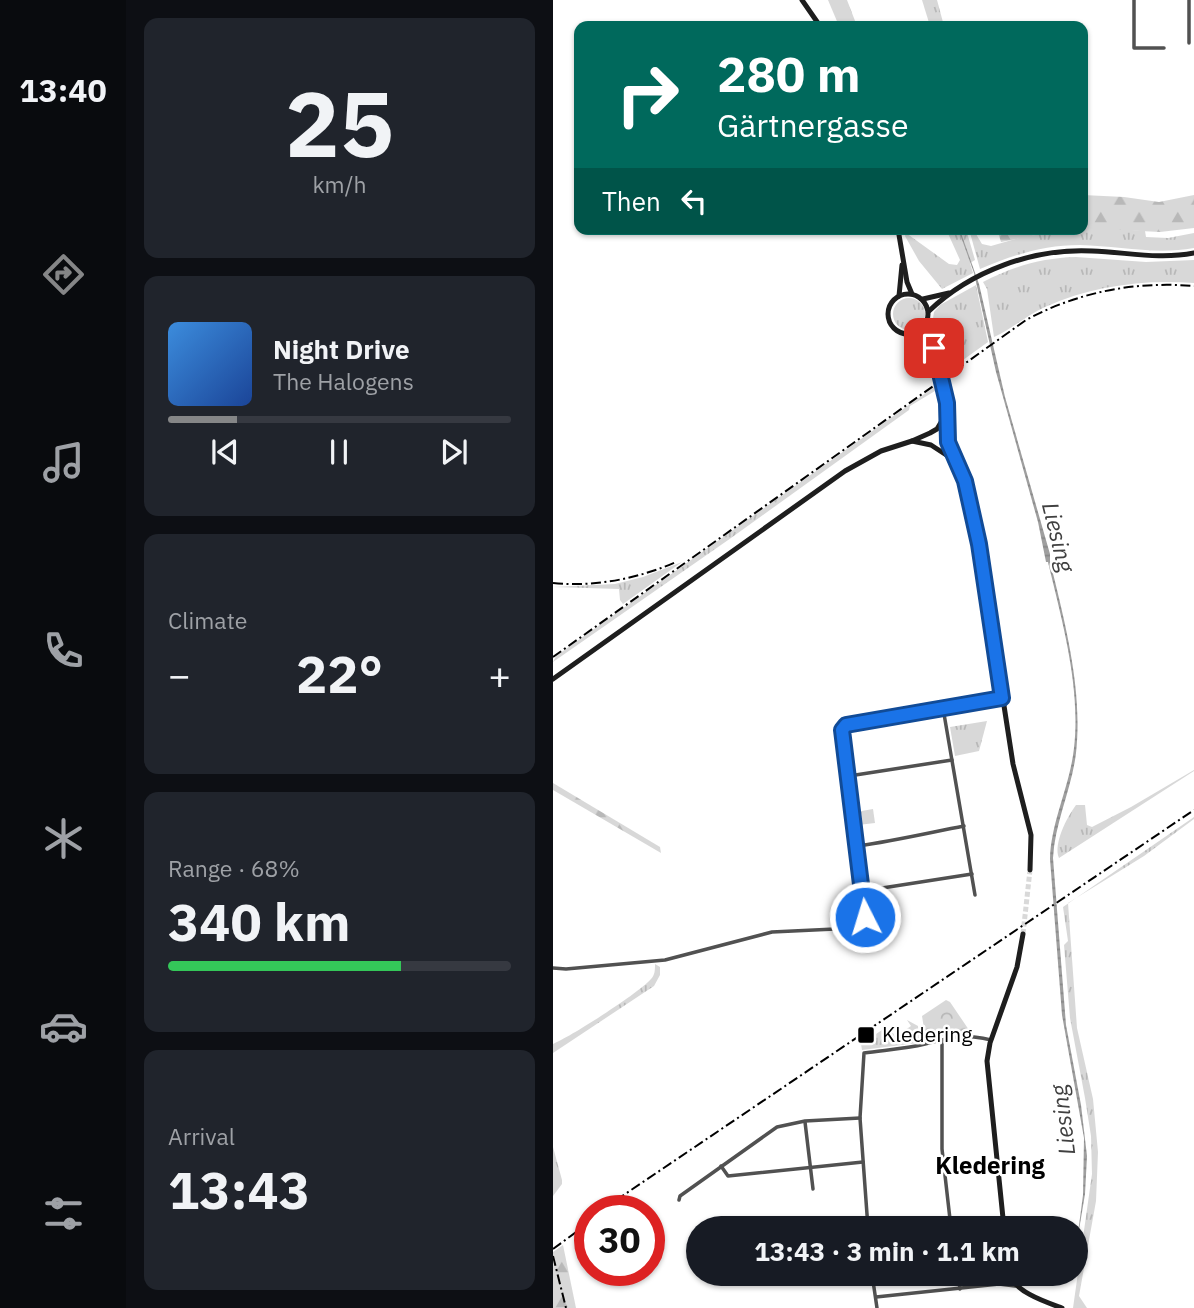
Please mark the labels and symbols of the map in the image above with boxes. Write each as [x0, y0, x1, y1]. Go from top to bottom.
pin [904, 318, 964, 378]
water label: Liesing [1036, 499, 1082, 576]
position arrow [828, 880, 902, 954]
place label: Kledering [882, 1020, 972, 1048]
marker: Kledering [856, 1025, 876, 1045]
water label: Liesing [1043, 1082, 1081, 1157]
district label: Kledering [935, 1149, 1045, 1181]
speed limit sign: 30 [574, 1195, 665, 1286]

